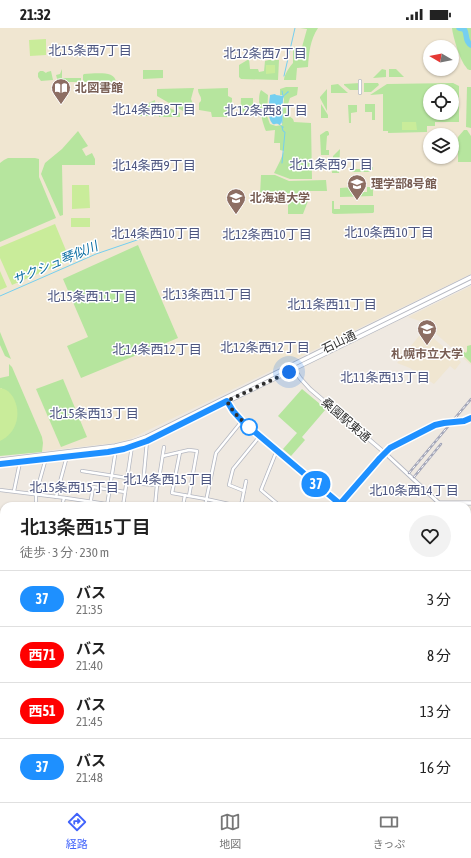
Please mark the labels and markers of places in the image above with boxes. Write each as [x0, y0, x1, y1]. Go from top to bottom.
library icon: 北図書館 [50, 77, 72, 105]
place label: 北図書館 [75, 81, 123, 95]
school or university icon: 理学部8号館 [346, 173, 368, 201]
place label: 理学部8号館 [371, 177, 437, 191]
school or university icon: 北海道大学 [225, 187, 247, 215]
place label: 北海道大学 [250, 191, 310, 205]
school or university icon: 札幌市立大学 [416, 318, 438, 346]
place label: 札幌市立大学 [391, 347, 463, 361]
unlabelled marker [240, 418, 258, 436]

